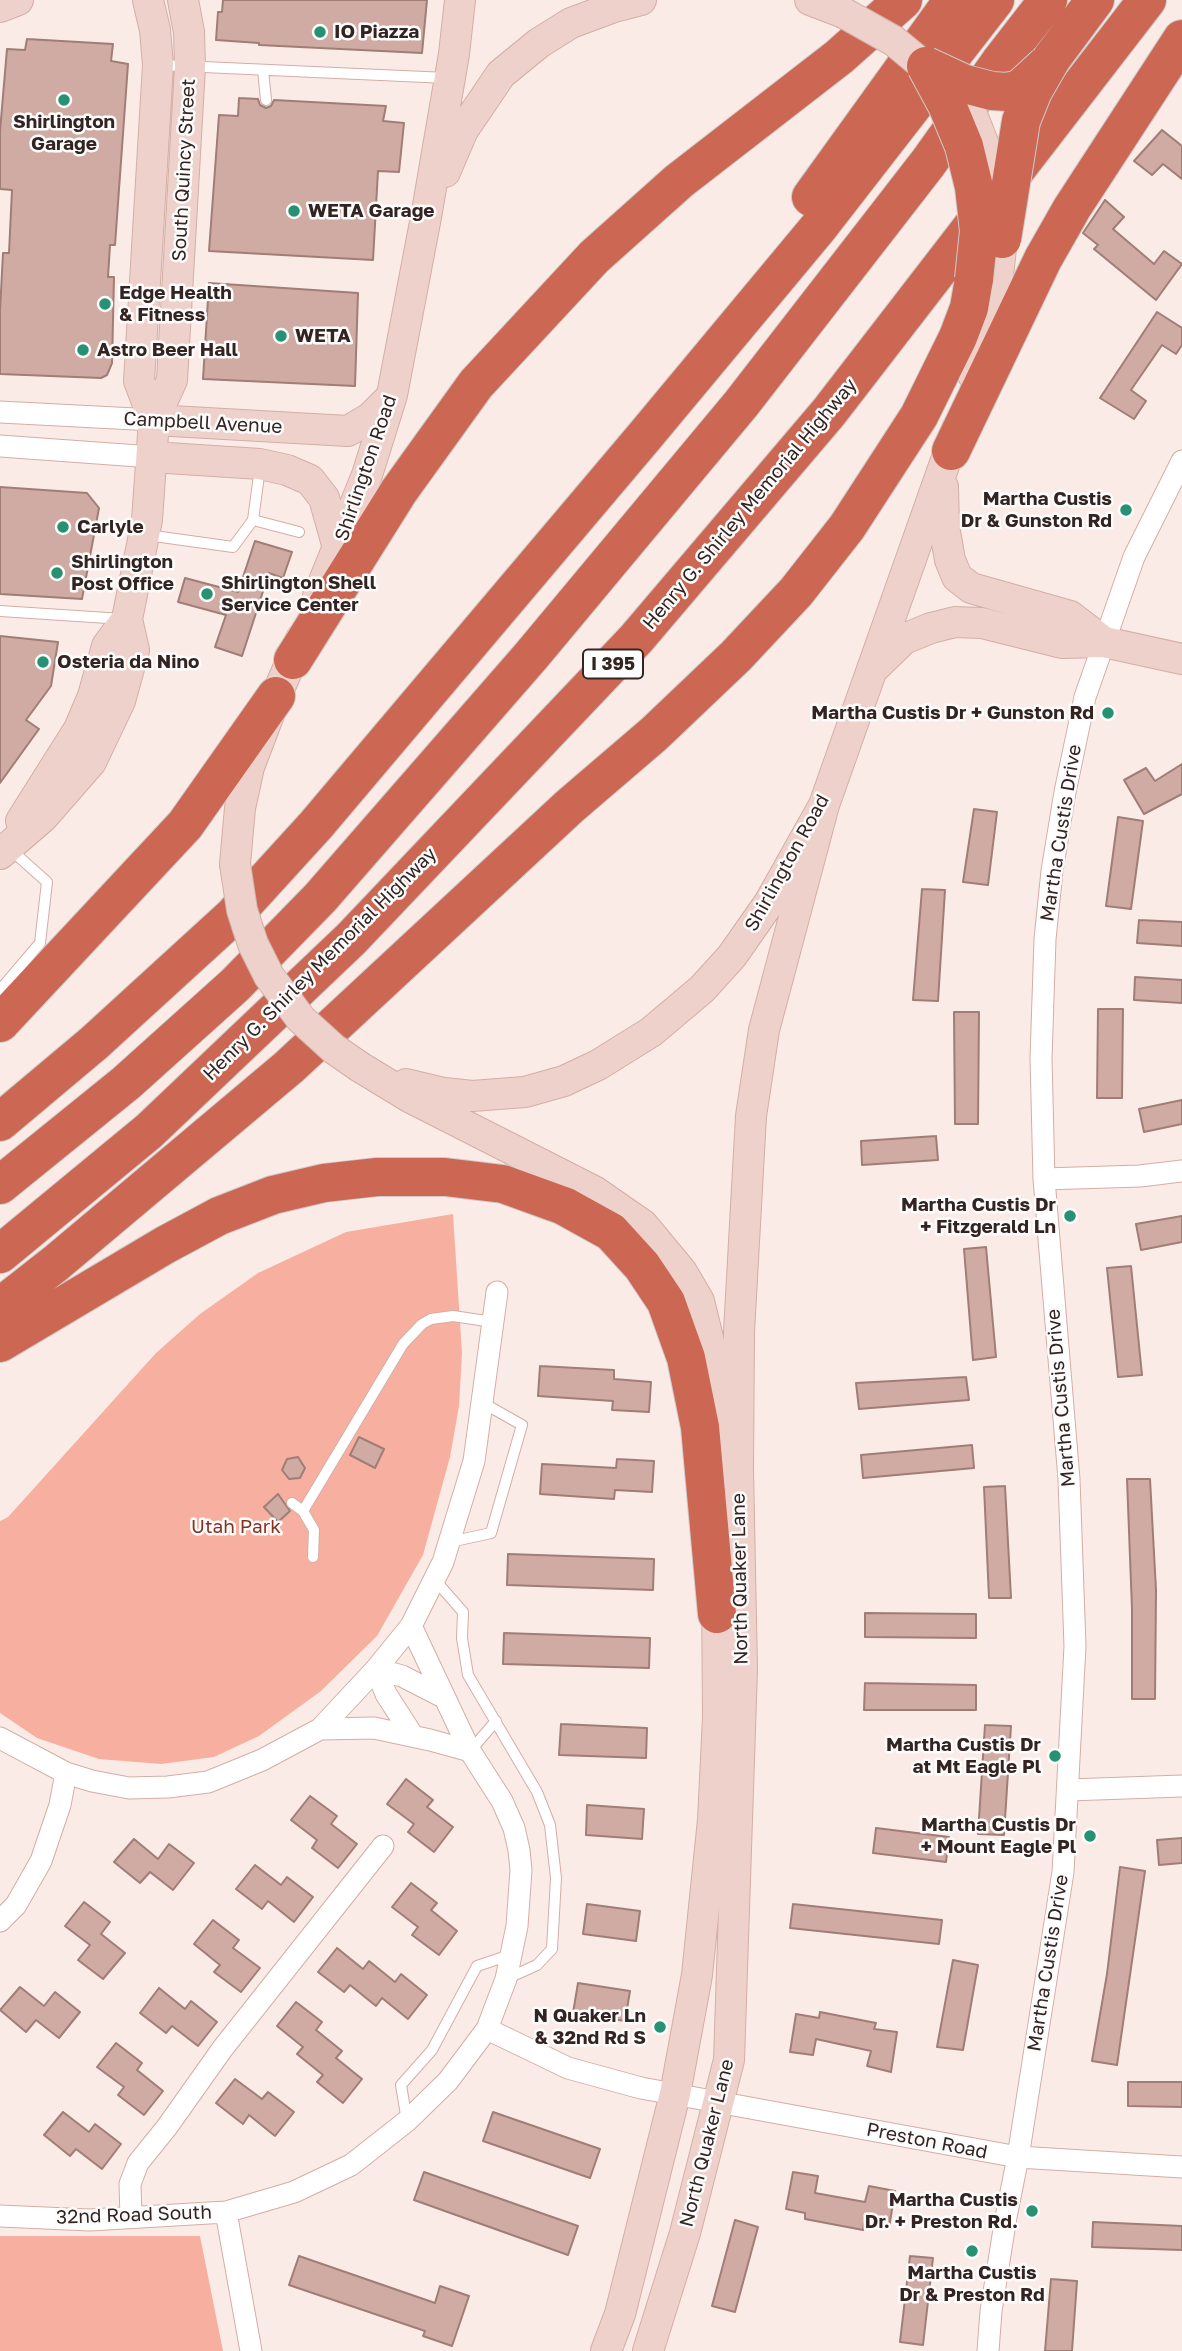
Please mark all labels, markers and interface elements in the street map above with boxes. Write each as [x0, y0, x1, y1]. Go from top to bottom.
place label: IO Piazza [334, 21, 419, 43]
marker: IO Piazza [312, 24, 328, 40]
street label: South Quincy Street [168, 78, 200, 262]
marker: Shirlington Garage [56, 92, 72, 108]
place label: Shirlington Garage [13, 111, 115, 155]
place label: WETA Garage [308, 200, 435, 222]
marker: WETA Garage [286, 203, 302, 219]
place label: Edge Health & Fitness [119, 282, 232, 326]
marker: Edge Health & Fitness [97, 296, 113, 312]
place label: WETA [295, 325, 351, 347]
marker: WETA [273, 328, 289, 344]
place label: Astro Beer Hall [97, 339, 238, 361]
marker: Astro Beer Hall [75, 342, 91, 358]
street label: Henry G. Shirley Memorial Highway [638, 374, 862, 634]
street label: Shirlington Road [330, 392, 402, 544]
street label: Campbell Avenue [123, 407, 283, 439]
place label: Martha Custis Dr & Gunston Rd [961, 488, 1112, 532]
marker: Martha Custis Dr & Gunston Rd [1118, 502, 1134, 518]
place label: Carlyle [77, 516, 144, 538]
marker: Carlyle [55, 519, 71, 535]
place label: Shirlington Post Office [71, 551, 174, 595]
marker: Shirlington Post Office [49, 565, 65, 581]
place label: Shirlington Shell Service Center [221, 572, 376, 616]
marker: Shirlington Shell Service Center [199, 586, 215, 602]
road number: I 395 [583, 650, 643, 678]
place label: Osteria da Nino [57, 651, 199, 673]
marker: Osteria da Nino [35, 654, 51, 670]
place label: Martha Custis Dr + Gunston Rd [811, 702, 1094, 724]
marker: Martha Custis Dr + Gunston Rd [1100, 705, 1116, 721]
street label: Martha Custis Drive [1036, 743, 1086, 923]
street label: Shirlington Road [740, 791, 834, 935]
street label: Henry G. Shirley Memorial Highway [199, 843, 441, 1085]
place label: Martha Custis Dr + Fitzgerald Ln [901, 1194, 1056, 1238]
marker: Martha Custis Dr + Fitzgerald Ln [1062, 1208, 1078, 1224]
street label: Martha Custis Drive [1042, 1308, 1080, 1488]
street label: North Quaker Lane [727, 1493, 753, 1665]
park label: Utah Park [191, 1516, 281, 1538]
place label: Martha Custis Dr at Mt Eagle Pl [886, 1734, 1041, 1778]
marker: Martha Custis Dr at Mt Eagle Pl [1047, 1748, 1063, 1764]
place label: Martha Custis Dr + Mount Eagle Pl [921, 1814, 1076, 1858]
marker: Martha Custis Dr + Mount Eagle Pl [1082, 1828, 1098, 1844]
street label: Martha Custis Drive [1023, 1873, 1073, 2053]
place label: N Quaker Ln & 32nd Rd S [534, 2005, 646, 2049]
marker: N Quaker Ln & 32nd Rd S [652, 2019, 668, 2035]
street label: North Quaker Lane [675, 2057, 739, 2229]
street label: Preston Road [865, 2118, 989, 2164]
place label: Martha Custis Dr. + Preston Rd. [865, 2189, 1018, 2233]
street label: 32nd Road South [56, 2201, 212, 2229]
marker: Martha Custis Dr. + Preston Rd. [1024, 2203, 1040, 2219]
marker: Martha Custis Dr & Preston Rd [964, 2243, 980, 2259]
place label: Martha Custis Dr & Preston Rd [899, 2262, 1045, 2306]

